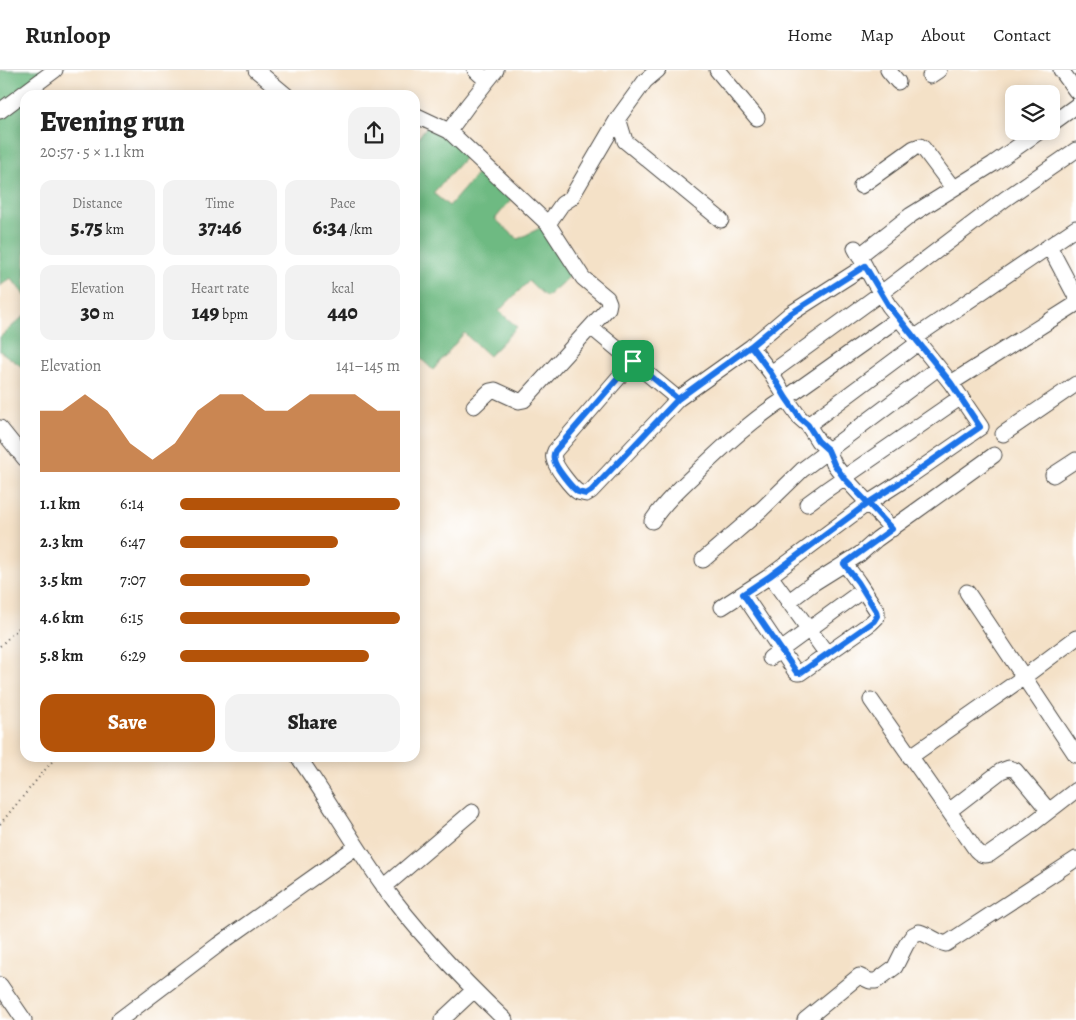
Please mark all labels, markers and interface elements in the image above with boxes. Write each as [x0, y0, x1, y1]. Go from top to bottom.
text: Runloop [25, 19, 111, 51]
text: Home [787, 23, 832, 47]
text: Map [860, 23, 893, 47]
text: About [921, 23, 965, 47]
text: Contact [993, 23, 1051, 47]
map controls [1005, 85, 1060, 140]
button: layers [1005, 85, 1060, 140]
text: Evening run [40, 103, 185, 141]
button: share [348, 107, 400, 159]
text: 20:57 · 5 × 1.1 km [40, 141, 145, 163]
text: Distance [72, 194, 122, 213]
text: Time [205, 194, 235, 213]
text: Pace [330, 194, 356, 213]
text: 5.75 [70, 213, 103, 241]
text: 37:46 [198, 213, 242, 241]
text: 6:34 [313, 213, 347, 241]
text: km [103, 220, 124, 239]
text: /km [347, 220, 373, 239]
text: Elevation [70, 279, 124, 298]
text: Heart rate [191, 279, 249, 298]
text: kcal [331, 279, 354, 298]
text: 30 [80, 298, 100, 326]
text: 149 [192, 298, 219, 326]
text: 440 [327, 298, 358, 326]
text: m [100, 305, 114, 324]
text: bpm [219, 305, 248, 324]
pin [612, 340, 654, 382]
icon: arrive [619, 347, 647, 375]
text: Elevation [40, 355, 101, 377]
text: 141–145 m [336, 355, 400, 377]
text: 1.1 km [40, 493, 80, 515]
text: 6:14 [120, 493, 144, 515]
text: 2.3 km [40, 531, 83, 553]
text: 6:47 [120, 531, 145, 553]
text: 3.5 km [40, 569, 83, 591]
text: 7:07 [120, 569, 146, 591]
text: 4.6 km [40, 607, 84, 629]
text: 6:15 [120, 607, 144, 629]
text: 5.8 km [40, 645, 83, 667]
text: 6:29 [120, 645, 146, 667]
button: Save [40, 694, 215, 752]
button: Share [225, 694, 400, 752]

